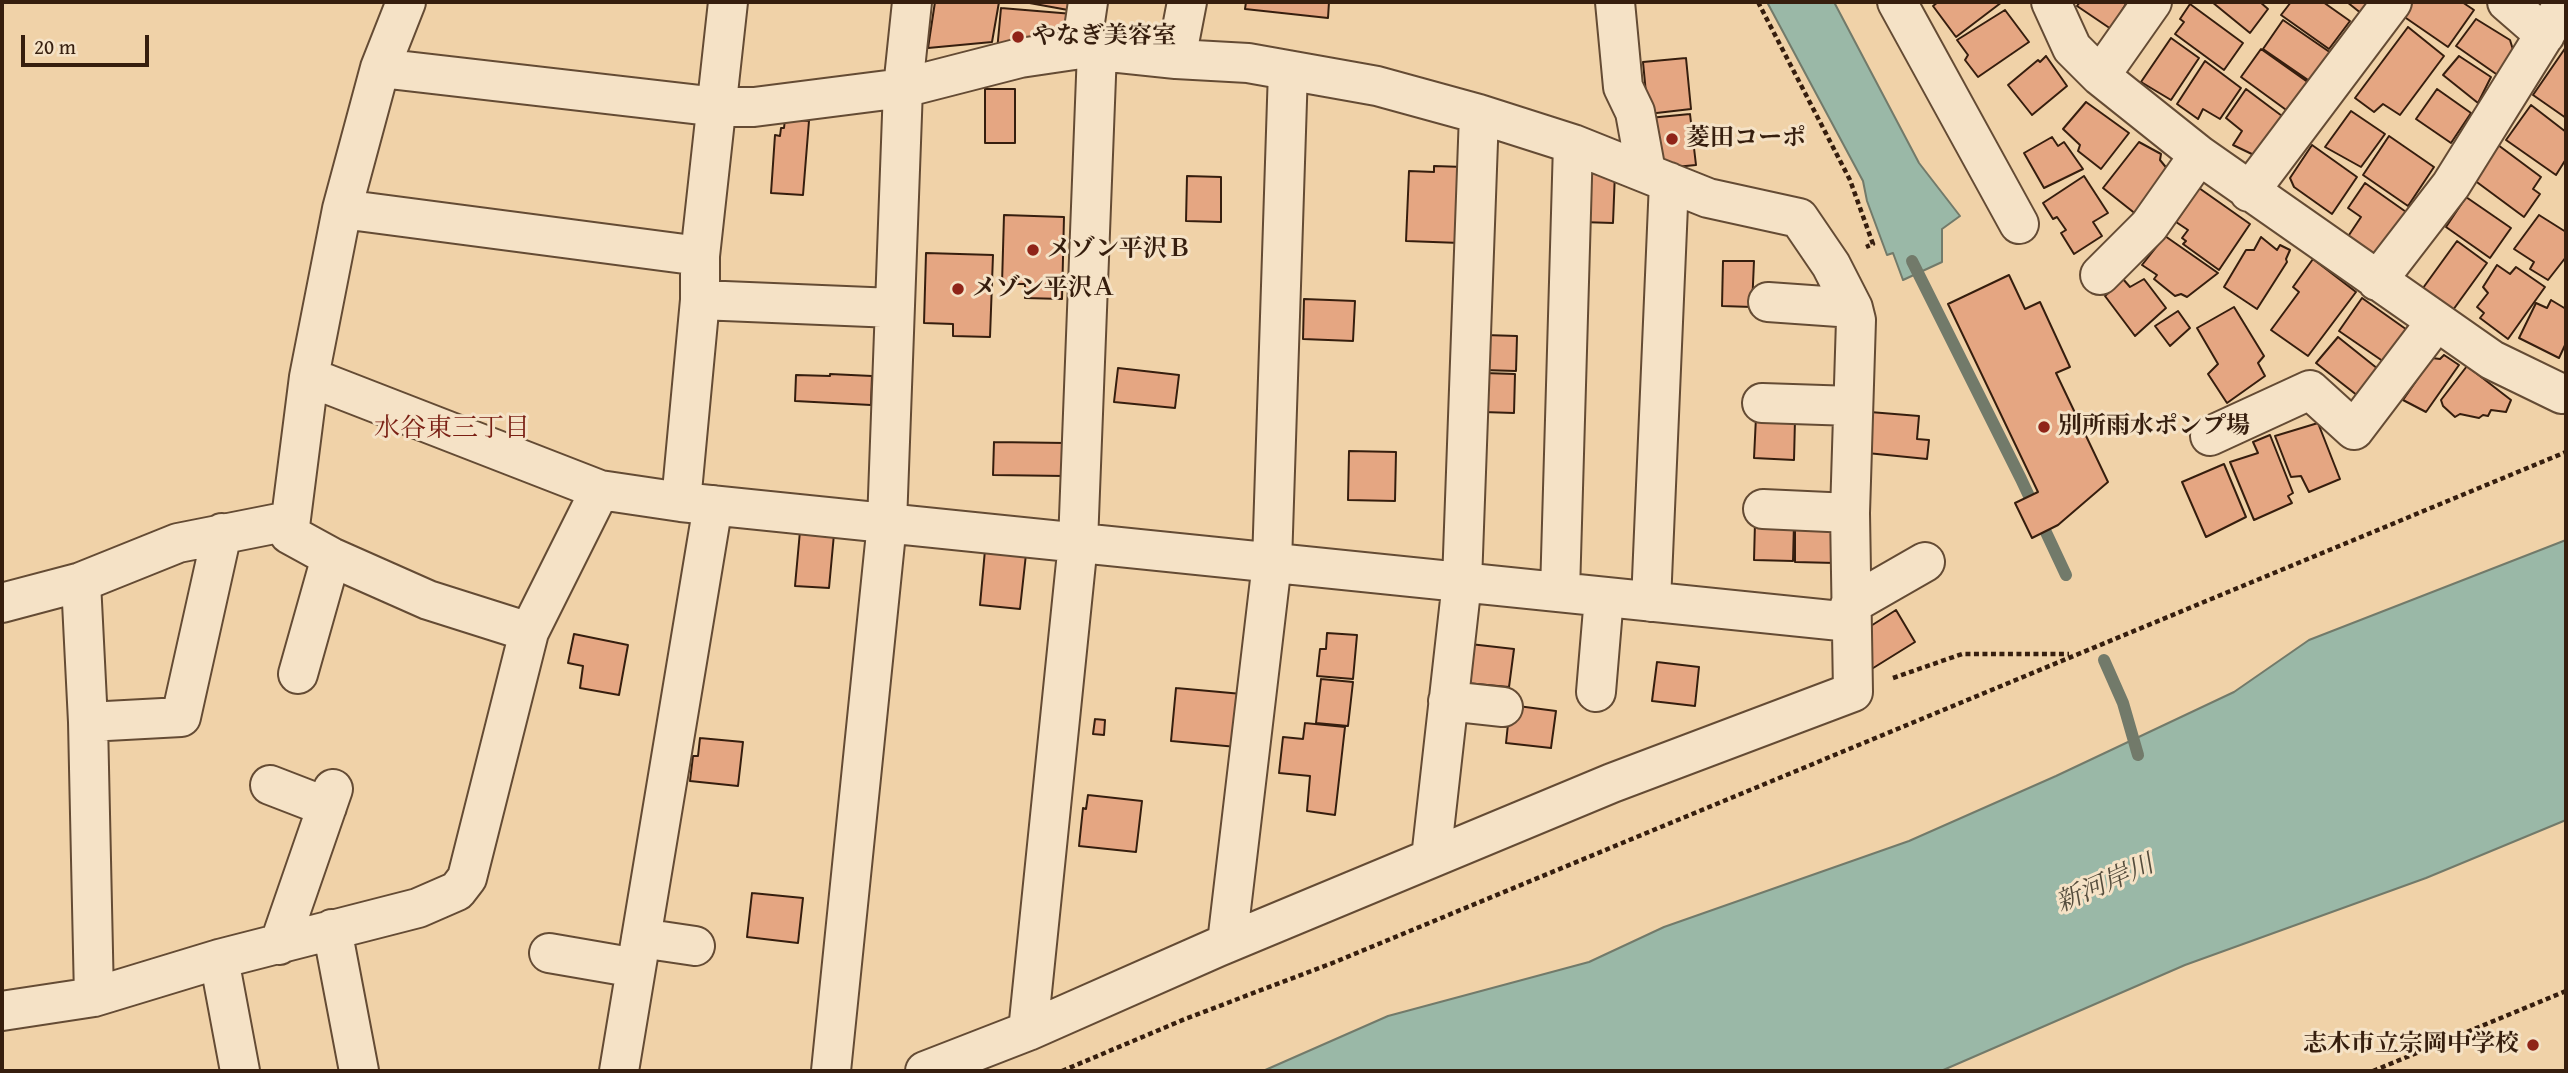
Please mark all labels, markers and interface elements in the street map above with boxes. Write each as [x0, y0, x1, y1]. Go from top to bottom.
scale bar [24, 21, 152, 65]
place label: やなぎ美容室 [1032, 23, 1176, 51]
marker: やなぎ美容室 [1010, 29, 1026, 45]
text: 20 m [34, 31, 76, 62]
place label: 菱田コーポ [1686, 125, 1806, 153]
marker: 菱田コーポ [1664, 131, 1680, 147]
place label: メゾン平沢Ｂ [1047, 236, 1191, 264]
marker: メゾン平沢Ｂ [1025, 242, 1041, 258]
place label: メゾン平沢Ａ [972, 275, 1116, 303]
marker: メゾン平沢Ａ [950, 281, 966, 297]
district label: 水谷東三丁目 [374, 413, 530, 445]
place label: 別所雨水ポンプ場 [2058, 413, 2250, 441]
marker: 別所雨水ポンプ場 [2036, 419, 2052, 435]
water label: 新河岸川 [2051, 850, 2159, 920]
place label: 志木市立宗岡中学校 [2303, 1031, 2519, 1059]
marker: 志木市立宗岡中学校 [2525, 1037, 2541, 1053]

